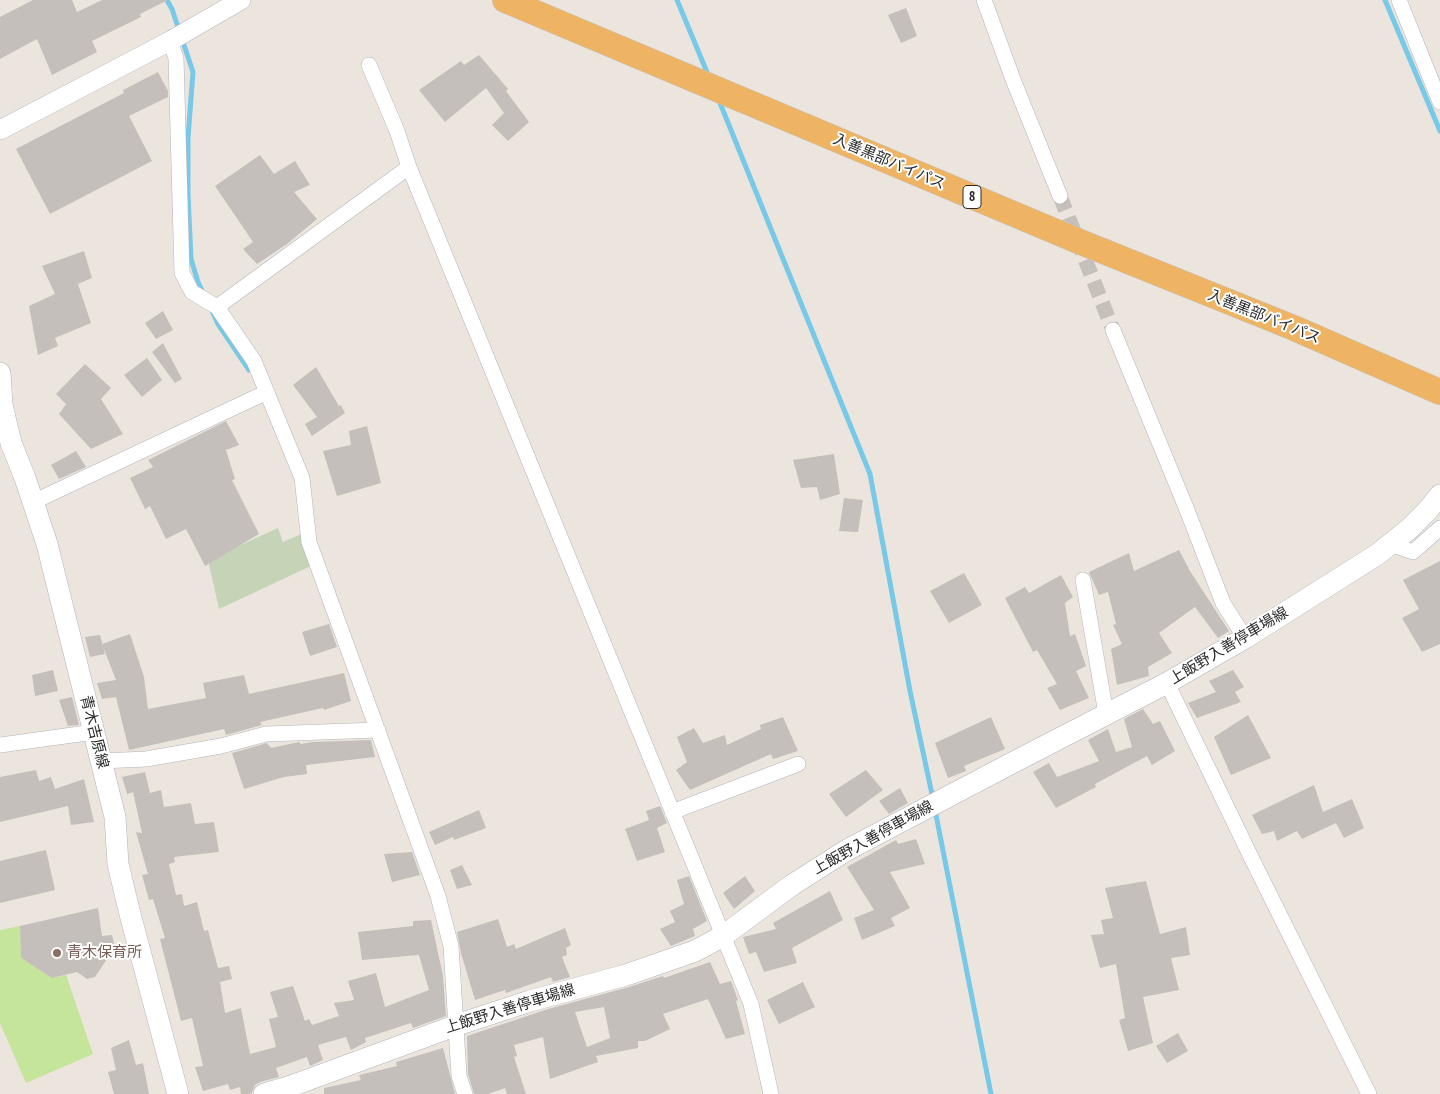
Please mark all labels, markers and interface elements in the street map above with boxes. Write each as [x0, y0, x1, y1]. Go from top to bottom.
street label: 入善黒部バイパス [830, 130, 948, 194]
road number: 8 [963, 186, 981, 208]
street label: 入善黒部バイパス [1205, 286, 1323, 348]
street label: 上飯野入善停車場線 [1167, 604, 1291, 688]
street label: 青木吉原線 [76, 693, 112, 771]
street label: 上飯野入善停車場線 [810, 797, 936, 879]
place label: 青木保育所 [67, 944, 142, 962]
marker: 青木保育所 [51, 947, 63, 959]
street label: 上飯野入善停車場線 [443, 981, 577, 1037]

